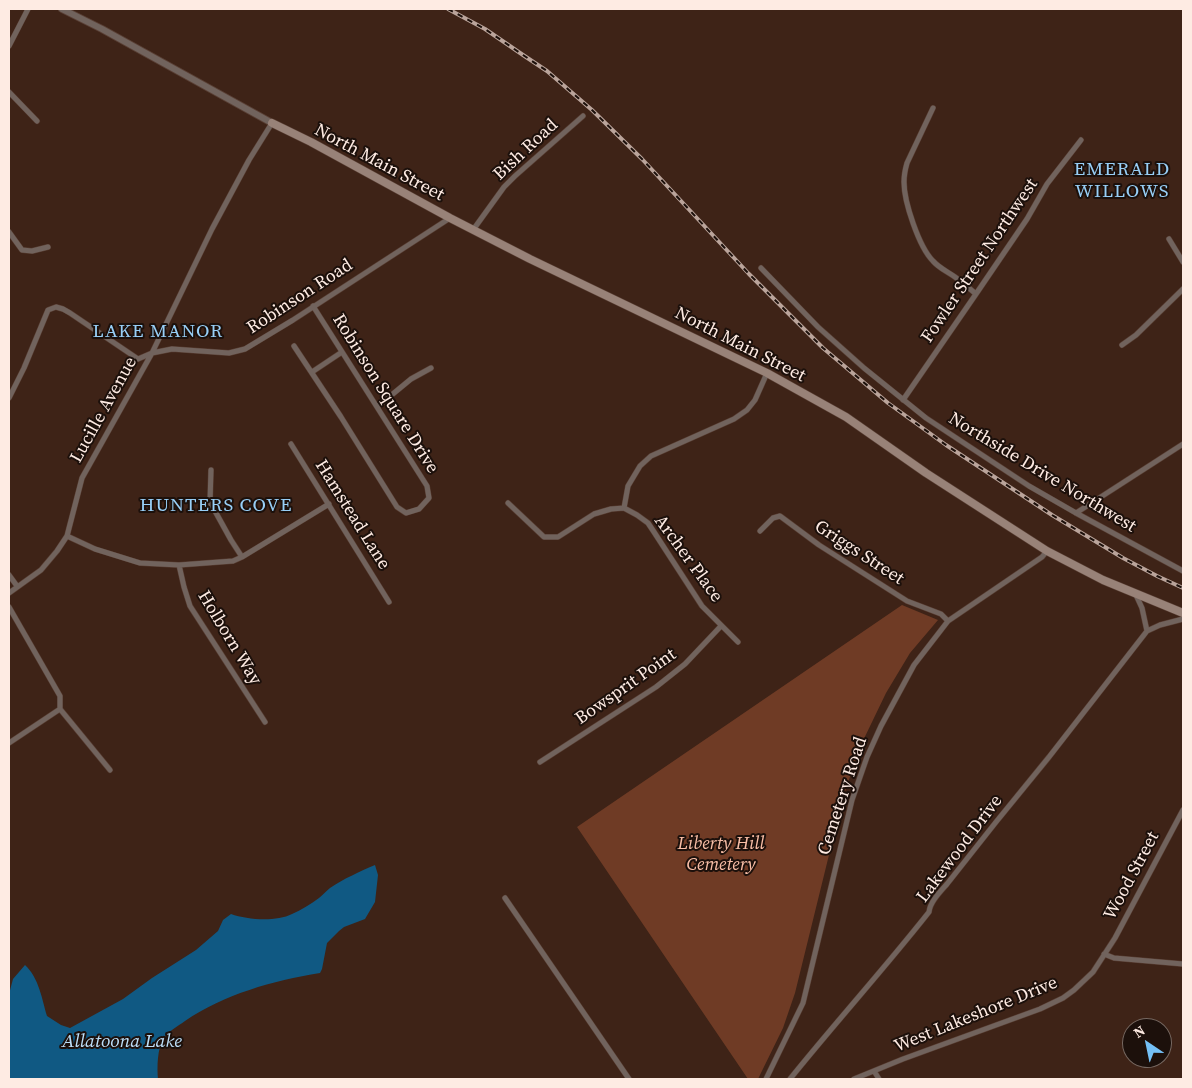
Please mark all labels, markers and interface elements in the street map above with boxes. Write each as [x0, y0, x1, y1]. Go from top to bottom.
street label: Bish Road [489, 115, 563, 185]
street label: North Main Street [310, 120, 448, 206]
district label: EMERALD WILLOWS [1073, 159, 1171, 203]
street label: Fowler Street Northwest [917, 175, 1043, 347]
street label: Robinson Road [243, 255, 357, 339]
street label: North Main Street [671, 303, 809, 387]
street label: Robinson Square Drive [327, 310, 443, 478]
district label: LAKE MANOR [91, 321, 225, 343]
street label: Lucille Avenue [66, 353, 142, 467]
street label: Northside Drive Northwest [944, 408, 1140, 538]
street label: Hamstead Lane [310, 456, 394, 574]
district label: HUNTERS COVE [138, 495, 294, 517]
street label: Archer Place [649, 511, 727, 607]
street label: Griggs Street [810, 516, 908, 590]
street label: Holborn Way [192, 587, 266, 689]
street label: Bowsprit Point [571, 644, 681, 730]
street label: Cemetery Road [814, 734, 872, 858]
street label: Lakewood Drive [912, 791, 1008, 907]
street label: Wood Street [1100, 828, 1164, 924]
park label: Liberty Hill Cemetery [677, 833, 765, 876]
street label: West Lakeshore Drive [891, 972, 1061, 1058]
north arrow [1122, 1018, 1172, 1068]
text: N [1129, 1020, 1149, 1043]
water label: Allatoona Lake [62, 1031, 182, 1053]

